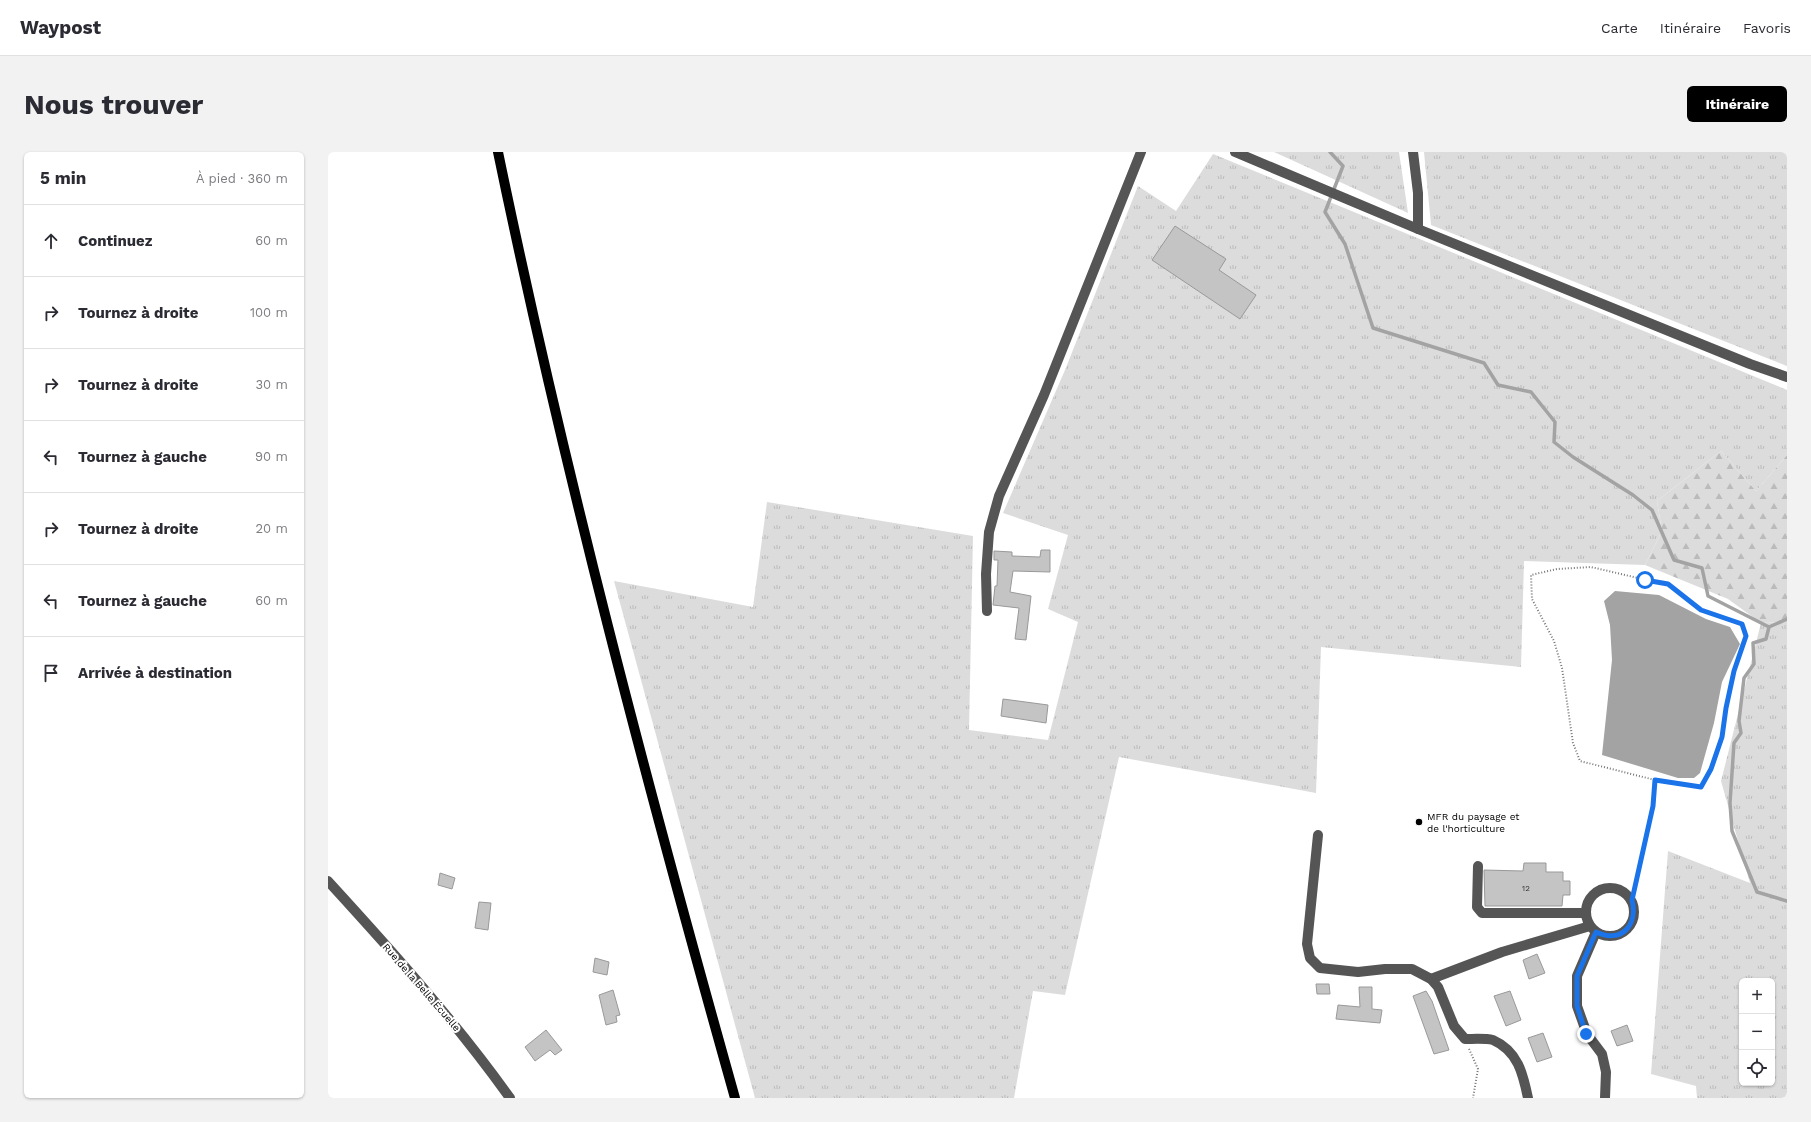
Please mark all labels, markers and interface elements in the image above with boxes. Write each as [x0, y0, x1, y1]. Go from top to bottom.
text: Waypost [20, 16, 101, 39]
text: Carte [1601, 20, 1638, 36]
text: Itinéraire [1660, 20, 1721, 36]
text: Favoris [1743, 20, 1791, 36]
button: Itinéraire [1687, 86, 1787, 122]
text: Nous trouver [24, 88, 203, 121]
text: 5 min [40, 168, 86, 188]
text: À pied · 360 m [196, 171, 288, 186]
icon: ahead [40, 230, 62, 252]
text: Continuez [78, 232, 152, 250]
text: 60 m [255, 233, 288, 248]
icon: right [40, 302, 62, 324]
text: Tournez à droite [78, 304, 198, 322]
text: 100 m [250, 305, 288, 320]
icon: right [40, 374, 62, 396]
text: Tournez à droite [78, 376, 198, 394]
text: 30 m [256, 377, 288, 392]
icon: left [40, 446, 62, 468]
text: Tournez à gauche [78, 448, 207, 466]
text: 90 m [255, 449, 288, 464]
icon: right [40, 518, 62, 540]
text: Tournez à droite [78, 520, 198, 538]
text: 20 m [256, 521, 288, 536]
route start [1636, 571, 1654, 589]
icon: left [40, 590, 62, 612]
text: Tournez à gauche [78, 592, 207, 610]
text: 60 m [255, 593, 288, 608]
icon: arrive [40, 662, 62, 684]
text: Arrivée à destination [78, 664, 232, 682]
place label: MFR du paysage et de l'horticulture [1427, 811, 1520, 834]
marker: MFR du paysage et de l'horticulture [1414, 817, 1424, 827]
house number: 12 [1522, 884, 1530, 893]
street label: Rue de la Belle Écuelle [381, 941, 463, 1034]
map controls [1739, 978, 1775, 1086]
button: + [1739, 978, 1775, 1014]
button: − [1739, 1014, 1775, 1050]
route end [1577, 1025, 1595, 1043]
button: locate [1739, 1050, 1775, 1086]

